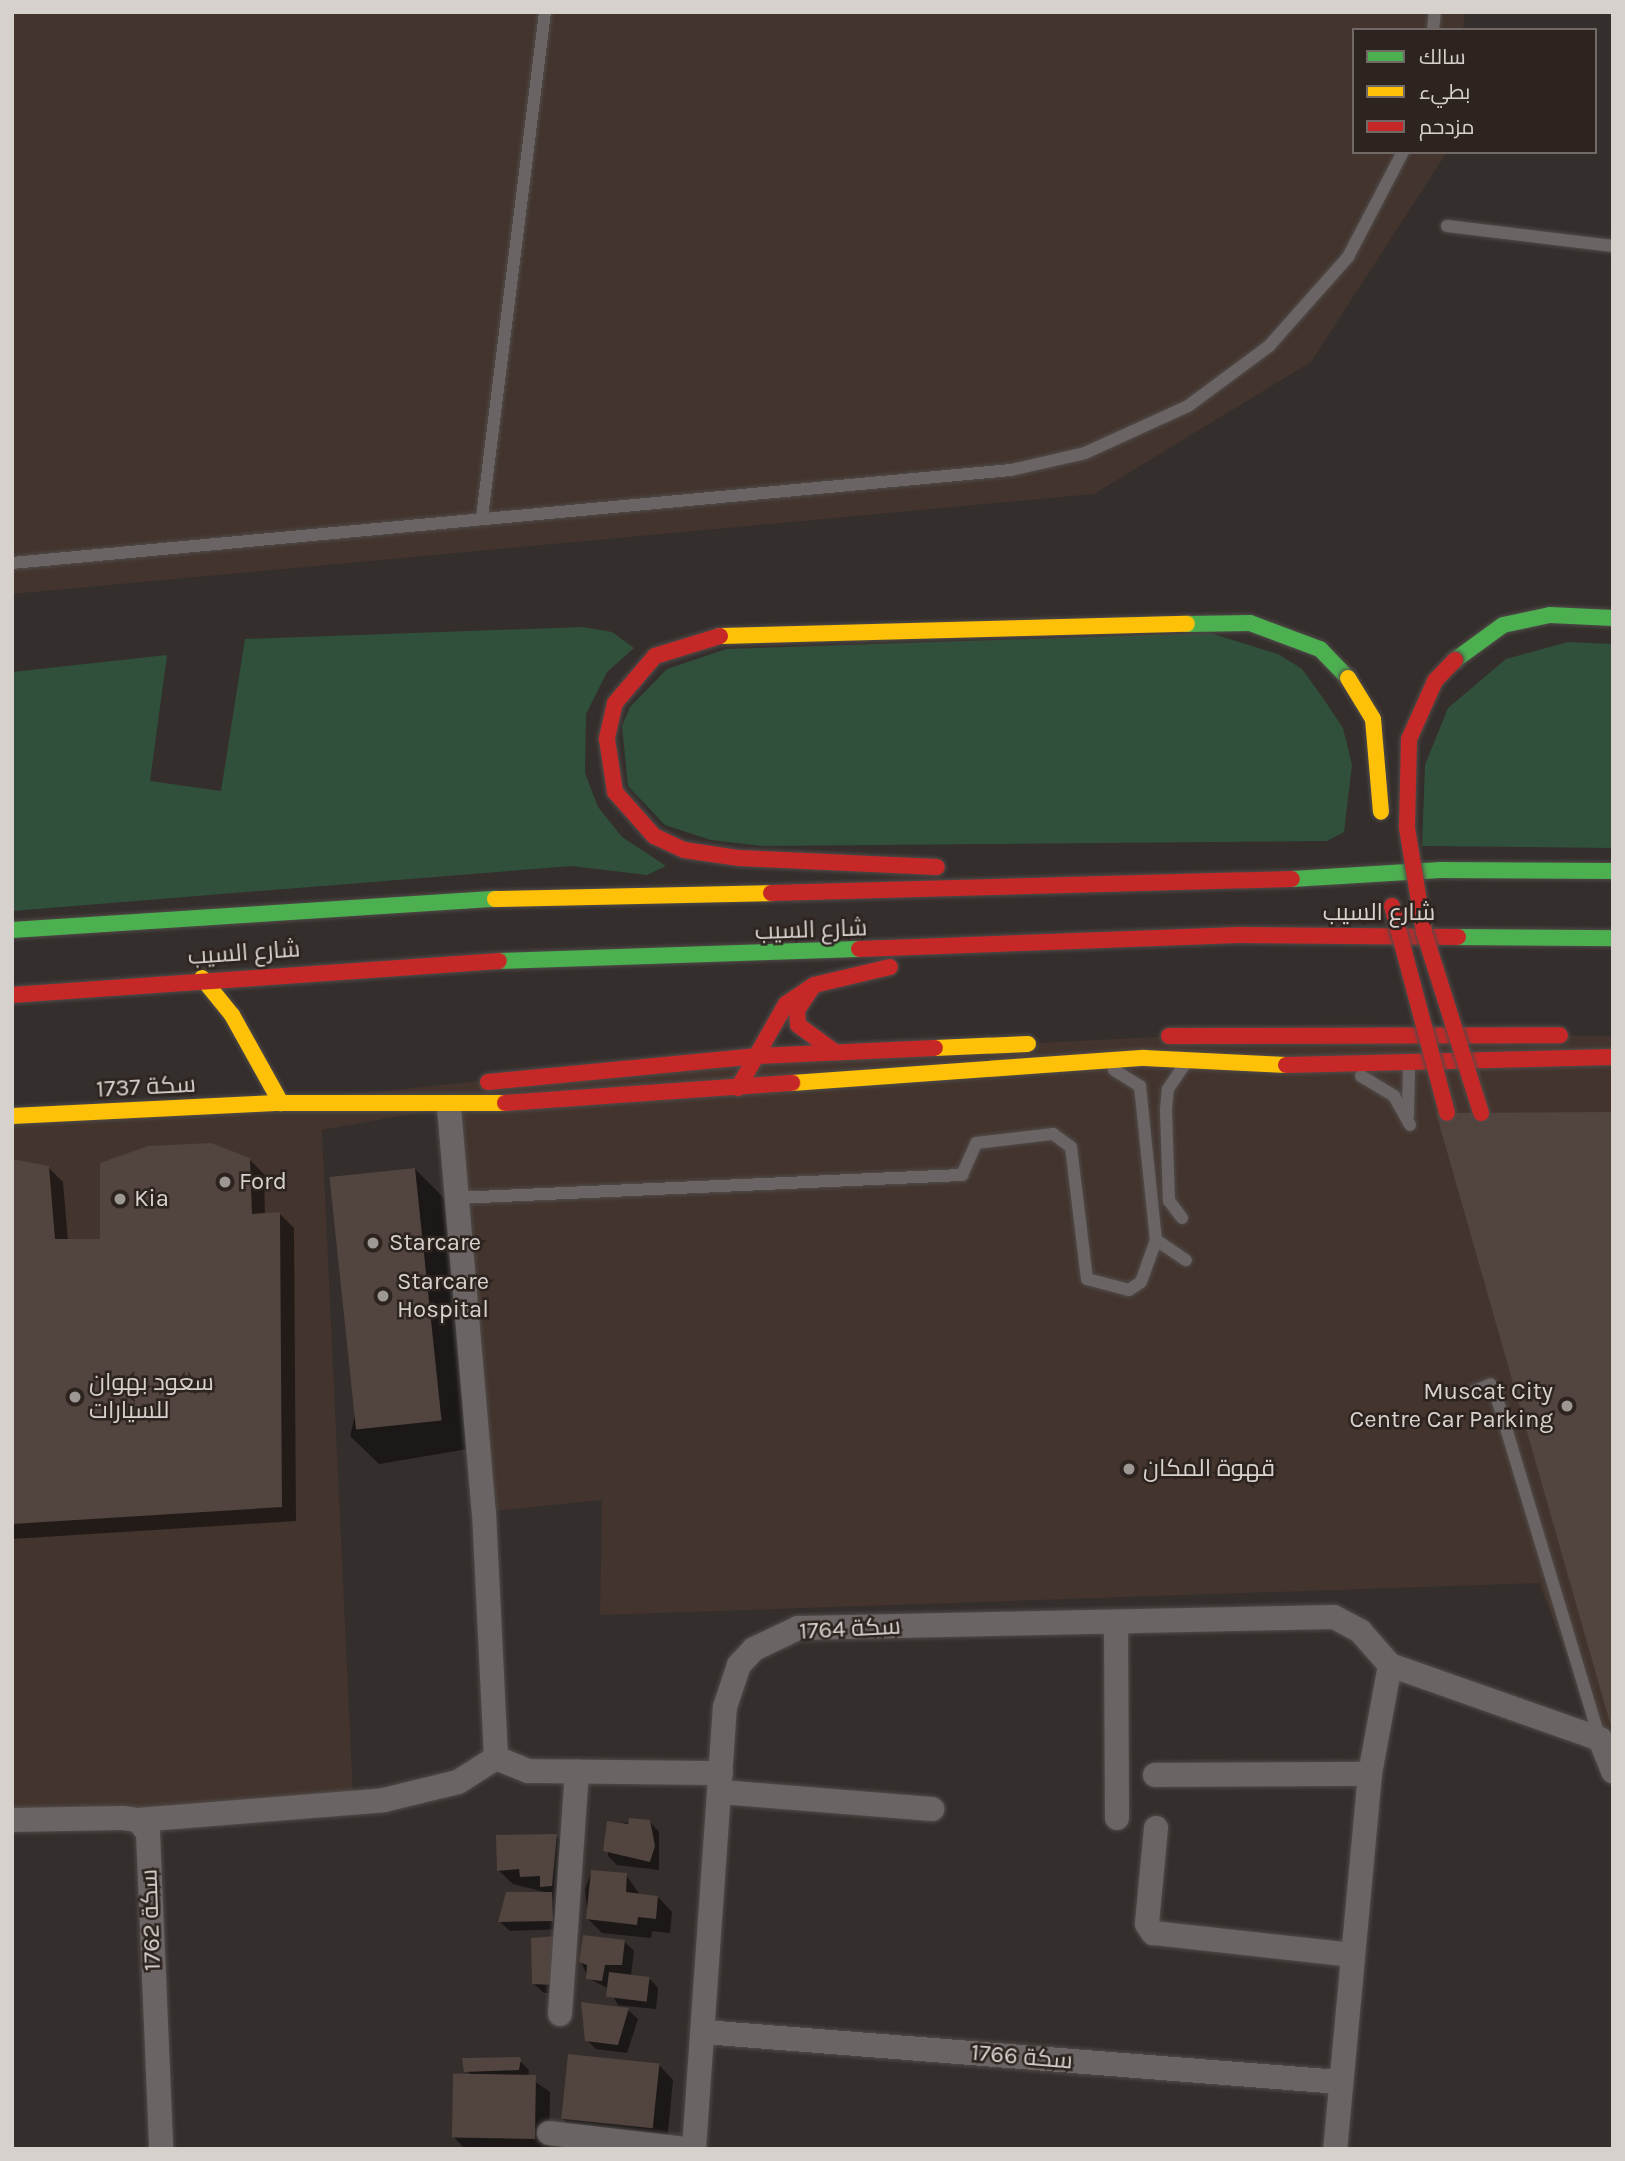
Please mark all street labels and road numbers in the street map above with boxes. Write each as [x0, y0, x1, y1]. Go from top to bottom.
street label: شارع السيب [1323, 899, 1435, 927]
street label: شارع السيب [754, 914, 868, 946]
street label: شارع السيب [187, 935, 301, 971]
street label: سكة 1737 [95, 1070, 197, 1104]
street label: سكة 1764 [799, 1612, 901, 1646]
street label: سكة 1762 [135, 1868, 167, 1972]
street label: سكة 1766 [970, 2038, 1074, 2076]

